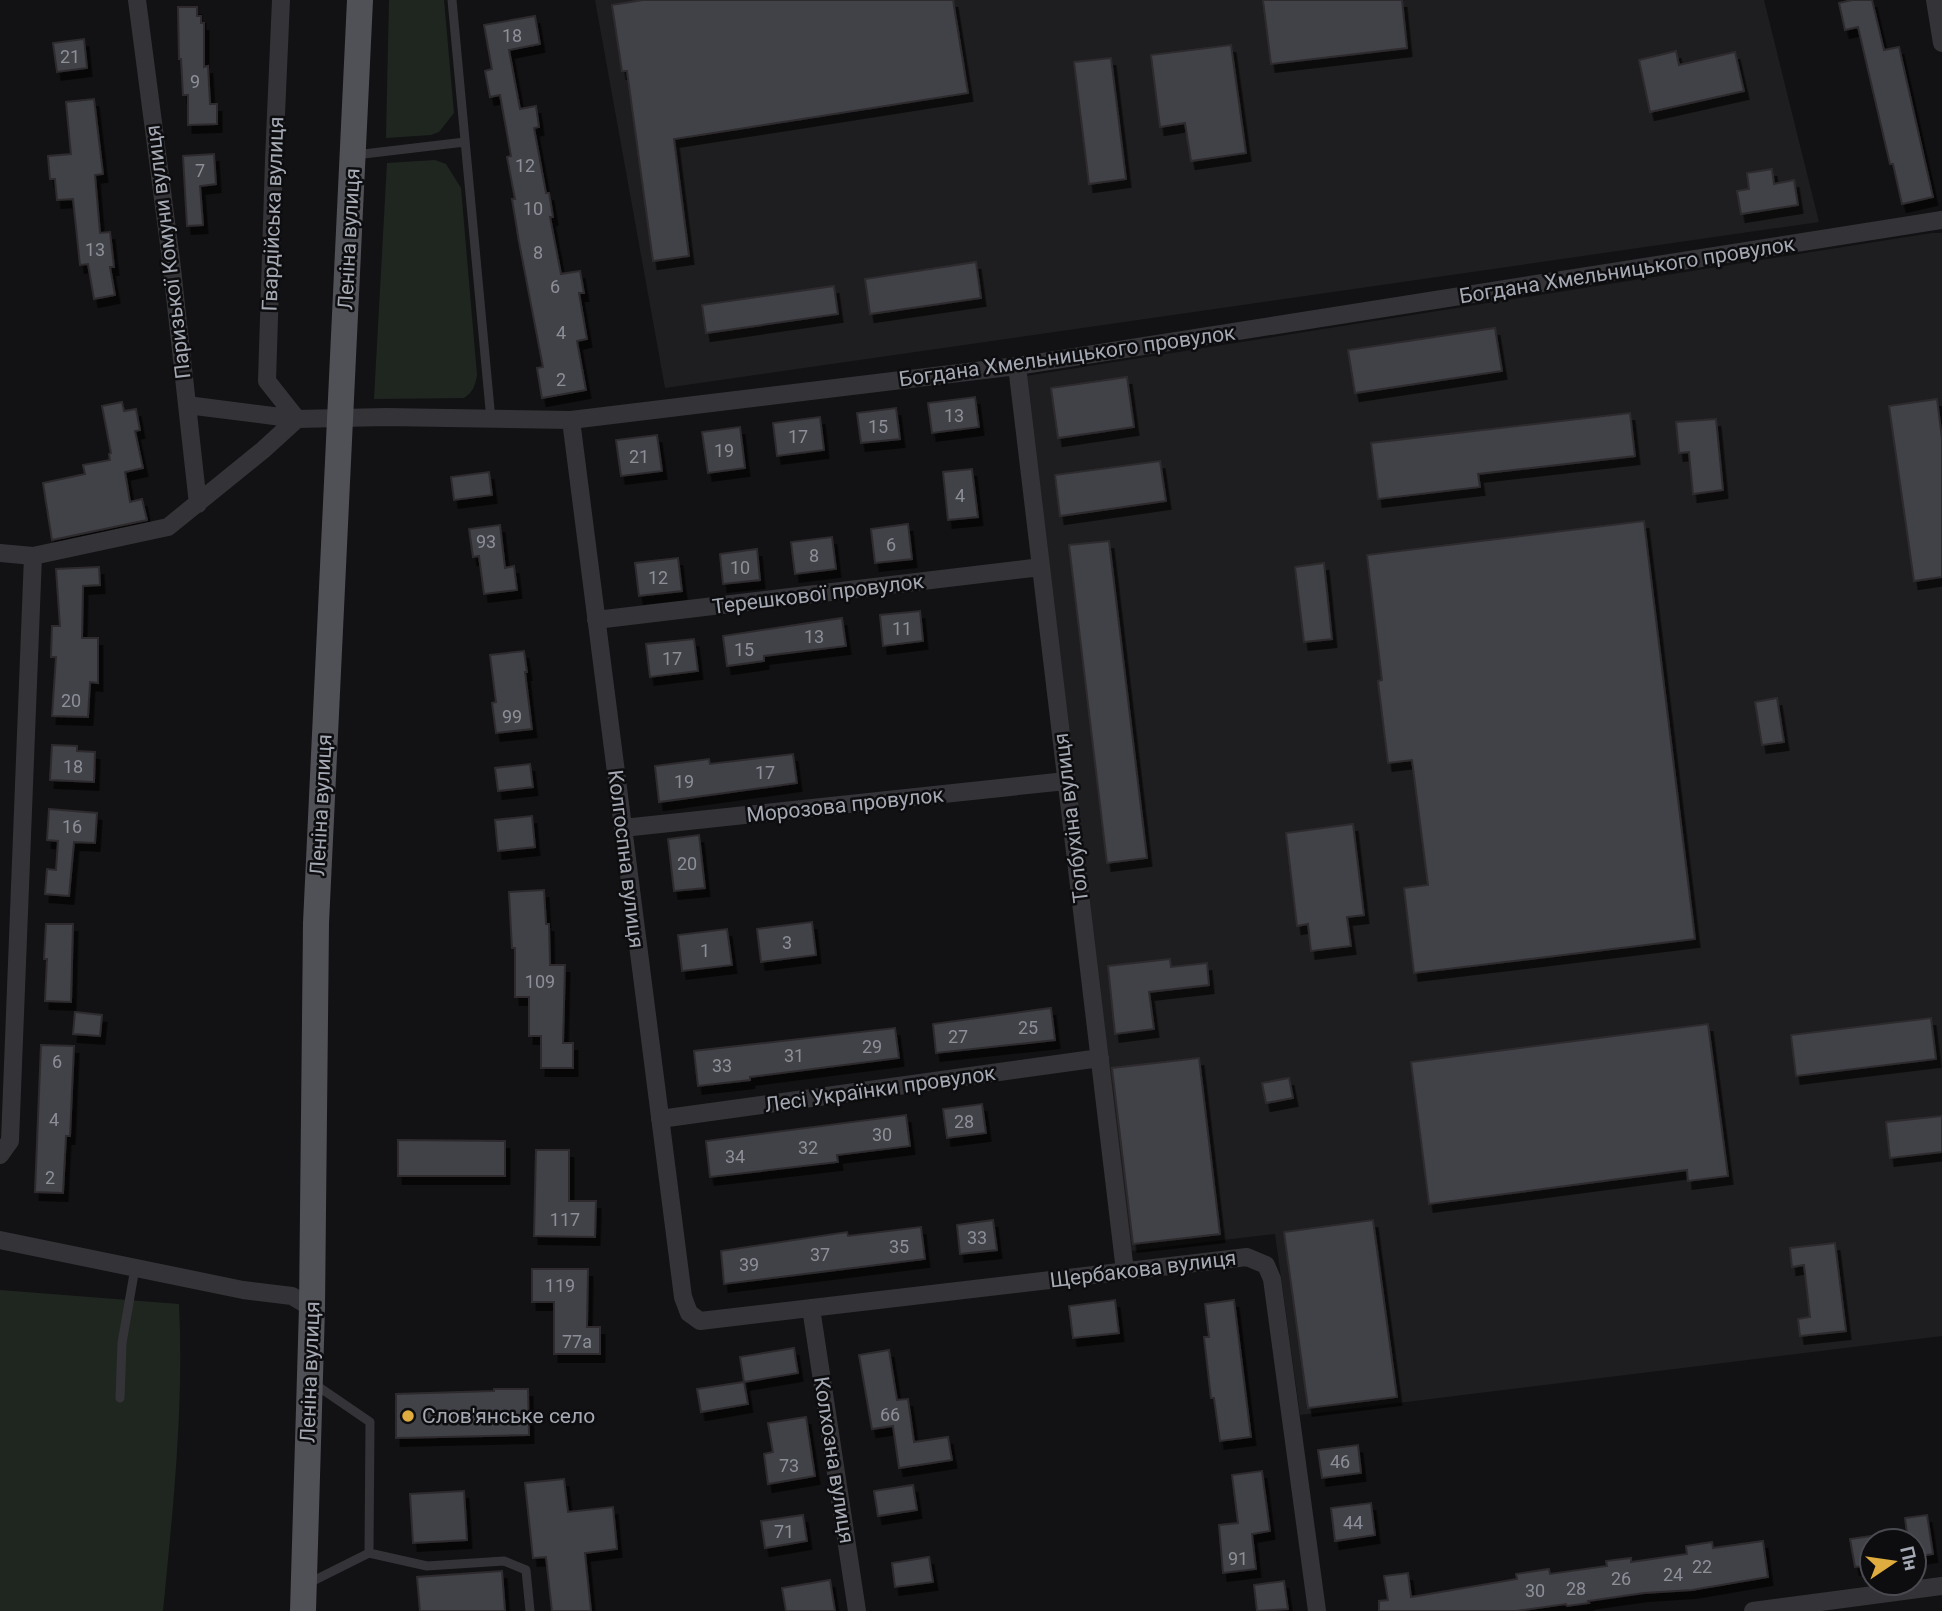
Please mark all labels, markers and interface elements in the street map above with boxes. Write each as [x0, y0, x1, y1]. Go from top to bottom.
house number: 18 [502, 25, 522, 46]
house number: 21 [60, 46, 80, 67]
house number: 9 [190, 71, 200, 92]
street label: Гвардійська вулиця [258, 116, 288, 312]
street label: Паризької Комуни вулиця [141, 124, 195, 380]
house number: 12 [515, 155, 535, 176]
house number: 7 [195, 160, 205, 181]
street label: Леніна вулиця [333, 168, 365, 310]
house number: 10 [523, 198, 543, 219]
street label: Богдана Хмельницького провулок [1457, 231, 1797, 308]
house number: 13 [85, 239, 105, 260]
house number: 8 [533, 242, 543, 263]
house number: 6 [550, 276, 560, 297]
street label: Богдана Хмельницького провулок [897, 320, 1237, 392]
house number: 4 [556, 322, 566, 343]
house number: 2 [556, 369, 566, 390]
house number: 13 [944, 405, 964, 426]
house number: 15 [868, 416, 888, 437]
house number: 17 [788, 426, 808, 447]
house number: 19 [714, 440, 734, 461]
house number: 21 [629, 446, 649, 467]
house number: 4 [955, 485, 965, 506]
house number: 93 [476, 531, 496, 552]
house number: 6 [886, 534, 896, 555]
house number: 8 [809, 545, 819, 566]
house number: 10 [730, 557, 750, 578]
house number: 12 [648, 567, 668, 588]
street label: Терешкової провулок [711, 569, 926, 619]
house number: 11 [892, 618, 912, 639]
house number: 13 [804, 626, 824, 647]
house number: 15 [734, 639, 754, 660]
house number: 17 [662, 648, 682, 669]
house number: 20 [61, 690, 81, 711]
house number: 99 [502, 706, 522, 727]
street label: Толбухіна вулиця [1049, 732, 1093, 904]
street label: Леніна вулиця [305, 734, 337, 876]
house number: 18 [63, 756, 83, 777]
house number: 17 [755, 762, 775, 783]
street label: Колгоспна вулиця [603, 769, 649, 949]
house number: 19 [674, 771, 694, 792]
street label: Морозова провулок [745, 783, 945, 827]
house number: 16 [62, 816, 82, 837]
house number: 20 [677, 853, 697, 874]
house number: 3 [782, 932, 792, 953]
house number: 1 [700, 940, 710, 961]
house number: 109 [525, 971, 555, 992]
house number: 25 [1018, 1017, 1038, 1038]
house number: 27 [948, 1026, 968, 1047]
house number: 29 [862, 1036, 882, 1057]
house number: 31 [784, 1045, 804, 1066]
house number: 6 [52, 1051, 62, 1072]
house number: 33 [712, 1055, 732, 1076]
street label: Лесі Українки провулок [763, 1061, 998, 1117]
house number: 4 [49, 1109, 59, 1130]
house number: 28 [954, 1111, 974, 1132]
house number: 30 [872, 1124, 892, 1145]
house number: 32 [798, 1137, 818, 1158]
house number: 34 [725, 1146, 745, 1167]
house number: 2 [45, 1167, 55, 1188]
house number: 117 [550, 1209, 580, 1230]
house number: 33 [967, 1227, 987, 1248]
house number: 35 [889, 1236, 909, 1257]
house number: 37 [810, 1244, 830, 1265]
street label: Щербакова вулиця [1048, 1246, 1238, 1292]
house number: 39 [739, 1254, 759, 1275]
house number: 119 [545, 1275, 575, 1296]
street label: Леніна вулиця [296, 1301, 324, 1443]
house number: 77а [562, 1331, 592, 1352]
street label: Колхозна вулиця [809, 1375, 859, 1545]
place label: Слов'янське село [422, 1404, 595, 1428]
house number: 66 [880, 1404, 900, 1425]
marker: Слов'янське село [400, 1408, 416, 1424]
house number: 46 [1330, 1451, 1350, 1472]
house number: 73 [779, 1455, 799, 1476]
house number: 44 [1343, 1512, 1363, 1533]
house number: 71 [774, 1521, 794, 1542]
north arrow [1858, 1527, 1928, 1597]
text: Пн [1895, 1544, 1923, 1573]
house number: 91 [1228, 1548, 1248, 1569]
house number: 22 [1692, 1556, 1712, 1577]
house number: 24 [1663, 1564, 1683, 1585]
house number: 26 [1611, 1568, 1631, 1589]
house number: 28 [1566, 1578, 1586, 1599]
house number: 30 [1525, 1580, 1545, 1601]

